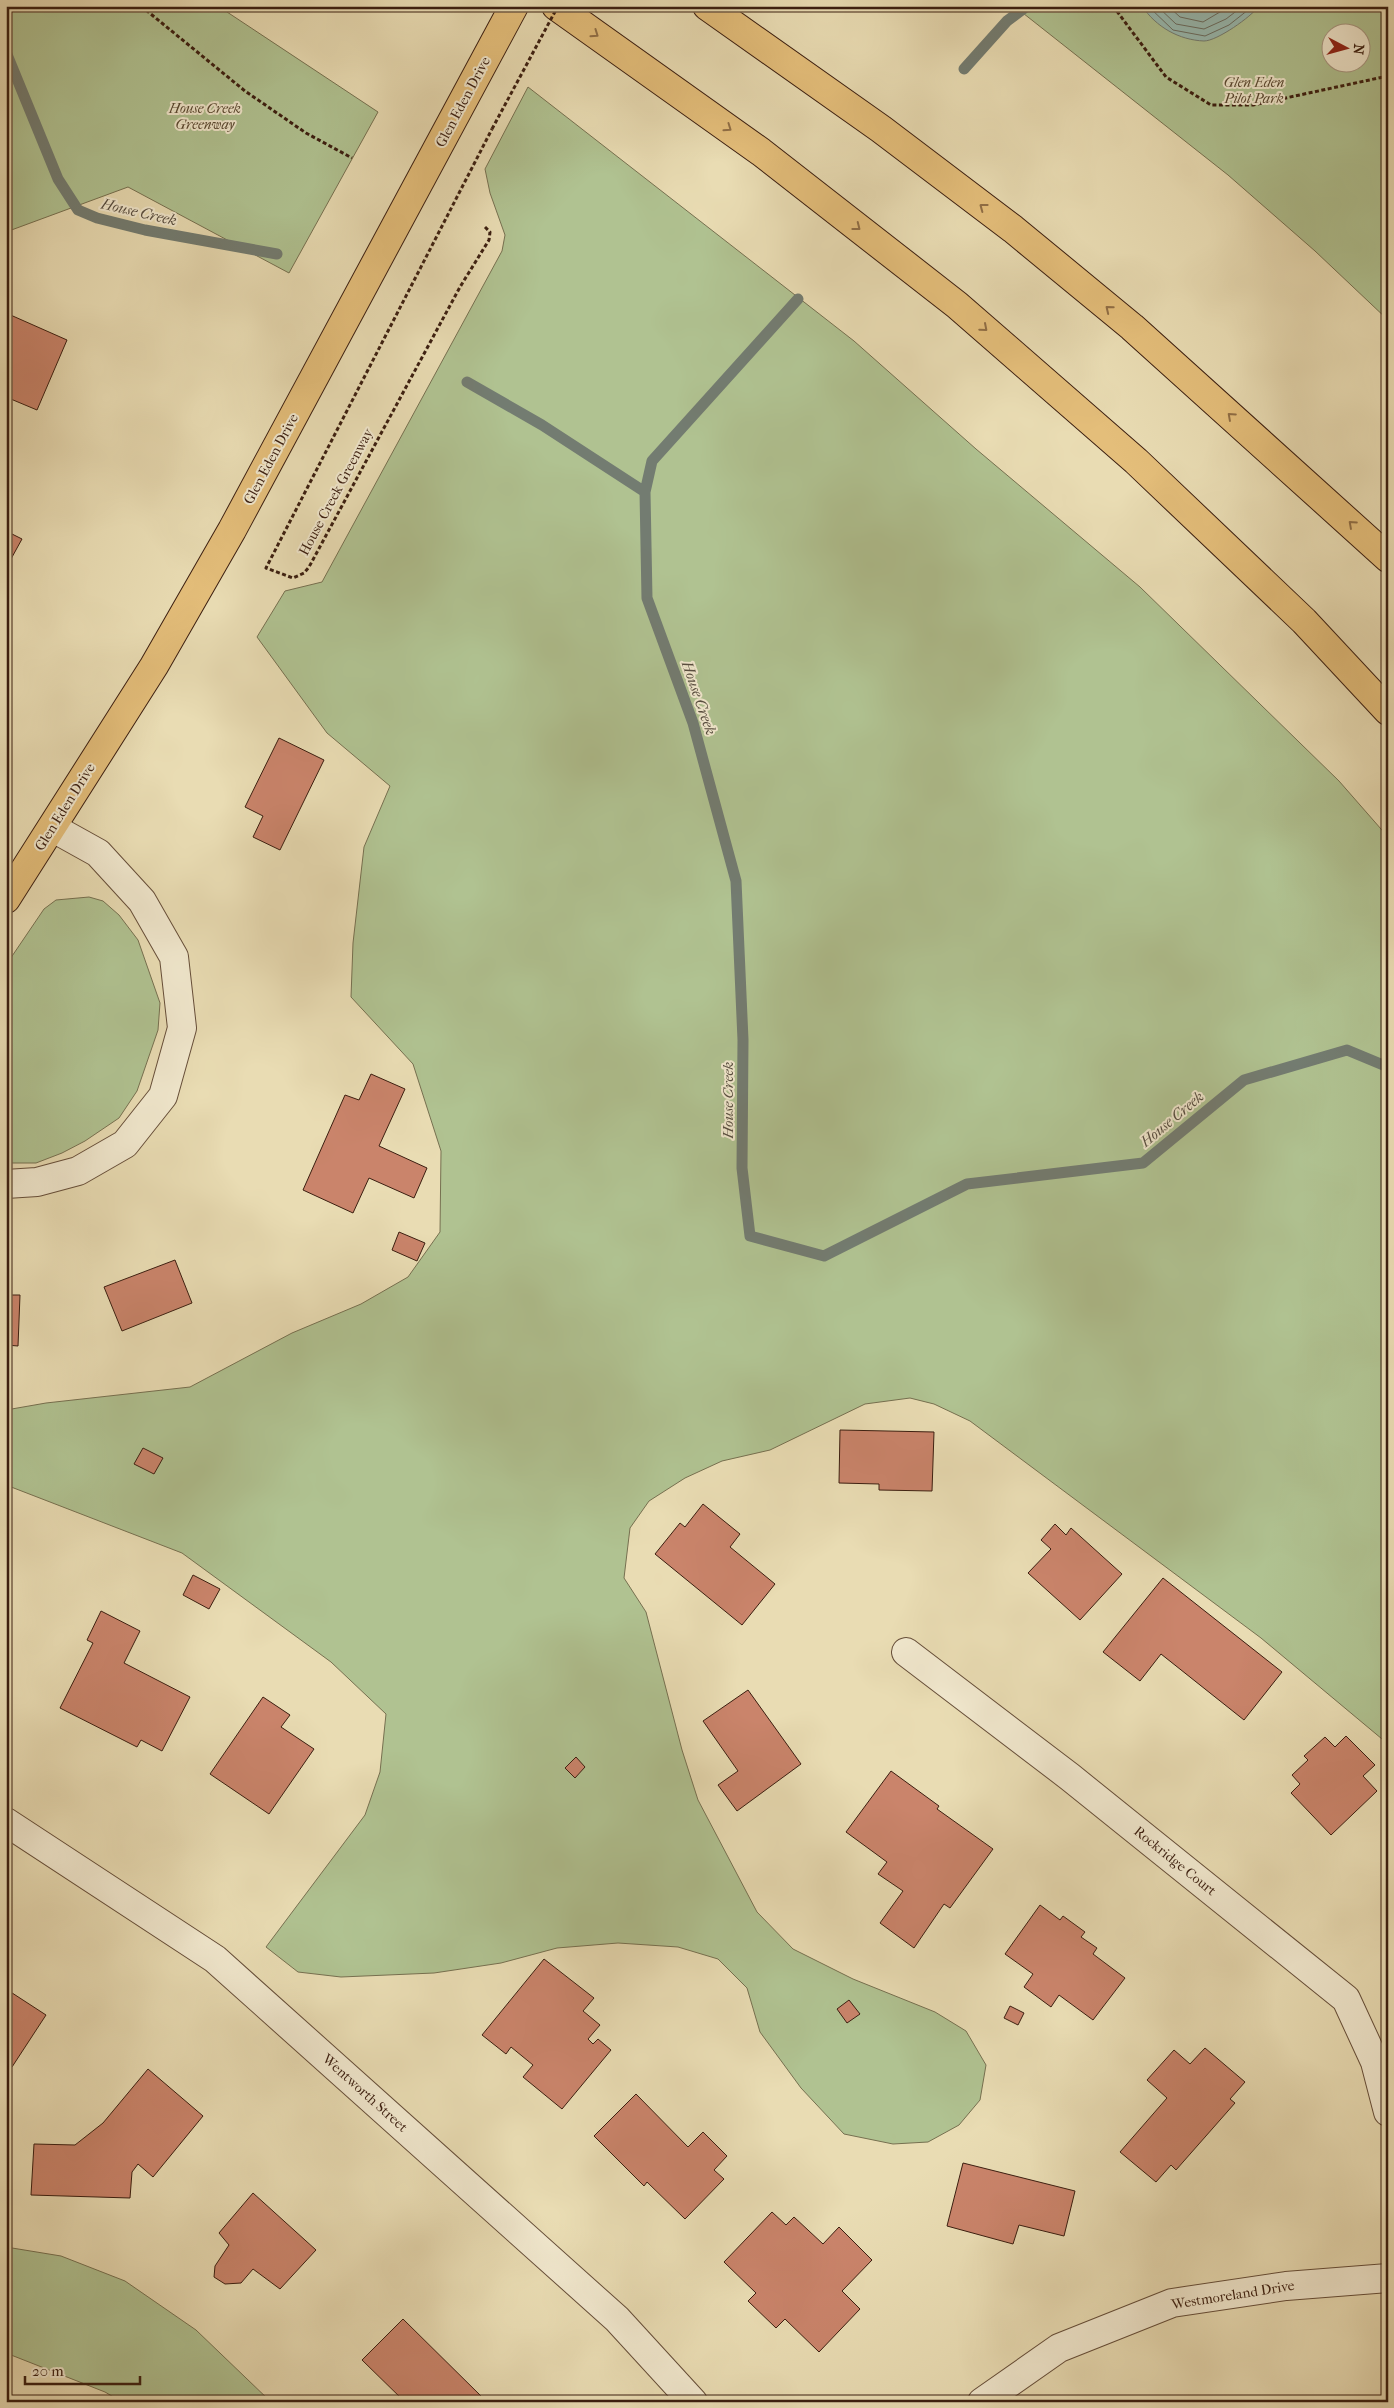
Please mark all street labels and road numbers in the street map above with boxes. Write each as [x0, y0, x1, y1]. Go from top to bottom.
street label: Glen Eden Drive [432, 54, 494, 150]
street label: Glen Eden Drive [240, 411, 302, 507]
street label: House Creek Greenway [295, 425, 377, 559]
street label: Glen Eden Drive [31, 760, 99, 854]
street label: Rockridge Court [1130, 1823, 1220, 1899]
street label: Wentworth Street [318, 2050, 411, 2136]
street label: Westmoreland Drive [1169, 2277, 1296, 2313]

